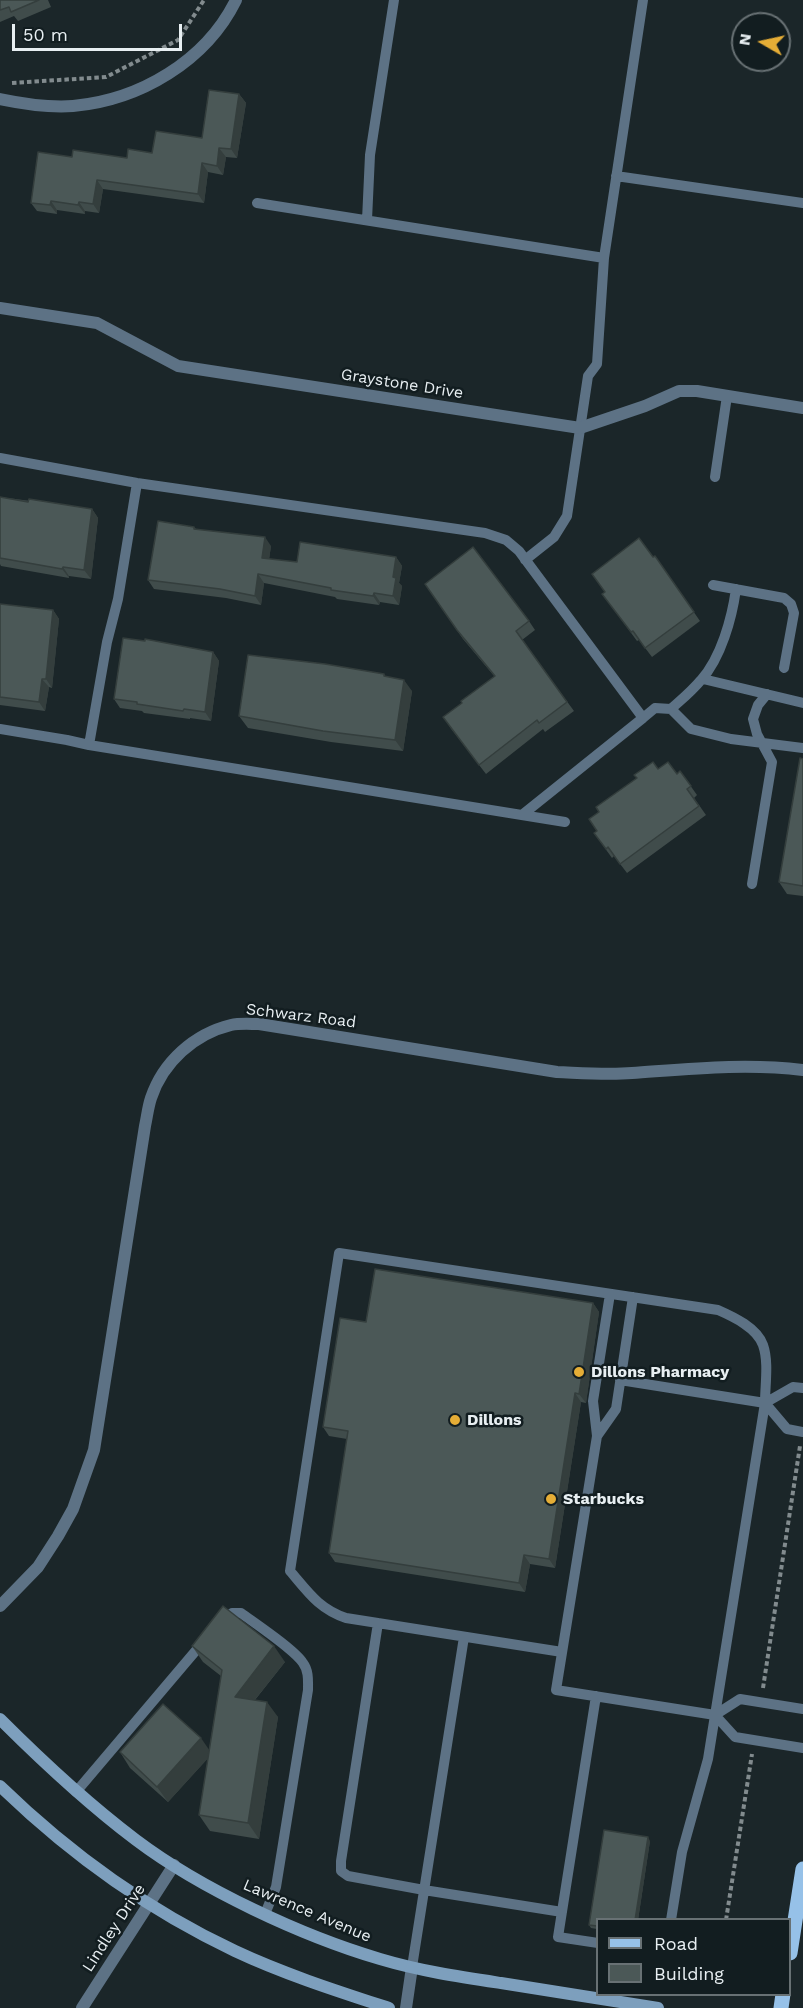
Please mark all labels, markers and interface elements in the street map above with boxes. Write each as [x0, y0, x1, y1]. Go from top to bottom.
scale bar [15, 12, 184, 50]
north arrow [731, 12, 791, 72]
text: 50 m [23, 24, 68, 45]
text: N [734, 32, 755, 47]
street label: Graystone Drive [339, 365, 465, 403]
street label: Schwarz Road [245, 1000, 357, 1032]
place label: Dillons Pharmacy [591, 1362, 729, 1382]
marker: Dillons Pharmacy [572, 1365, 586, 1379]
place label: Dillons [467, 1410, 522, 1430]
marker: Dillons [448, 1413, 462, 1427]
place label: Starbucks [563, 1489, 644, 1509]
marker: Starbucks [544, 1492, 558, 1506]
street label: Lawrence Avenue [240, 1875, 374, 1947]
street label: Lindley Drive [78, 1880, 150, 1976]
legend [596, 1918, 791, 1996]
text: Road [654, 1933, 698, 1954]
text: Building [654, 1963, 724, 1984]

